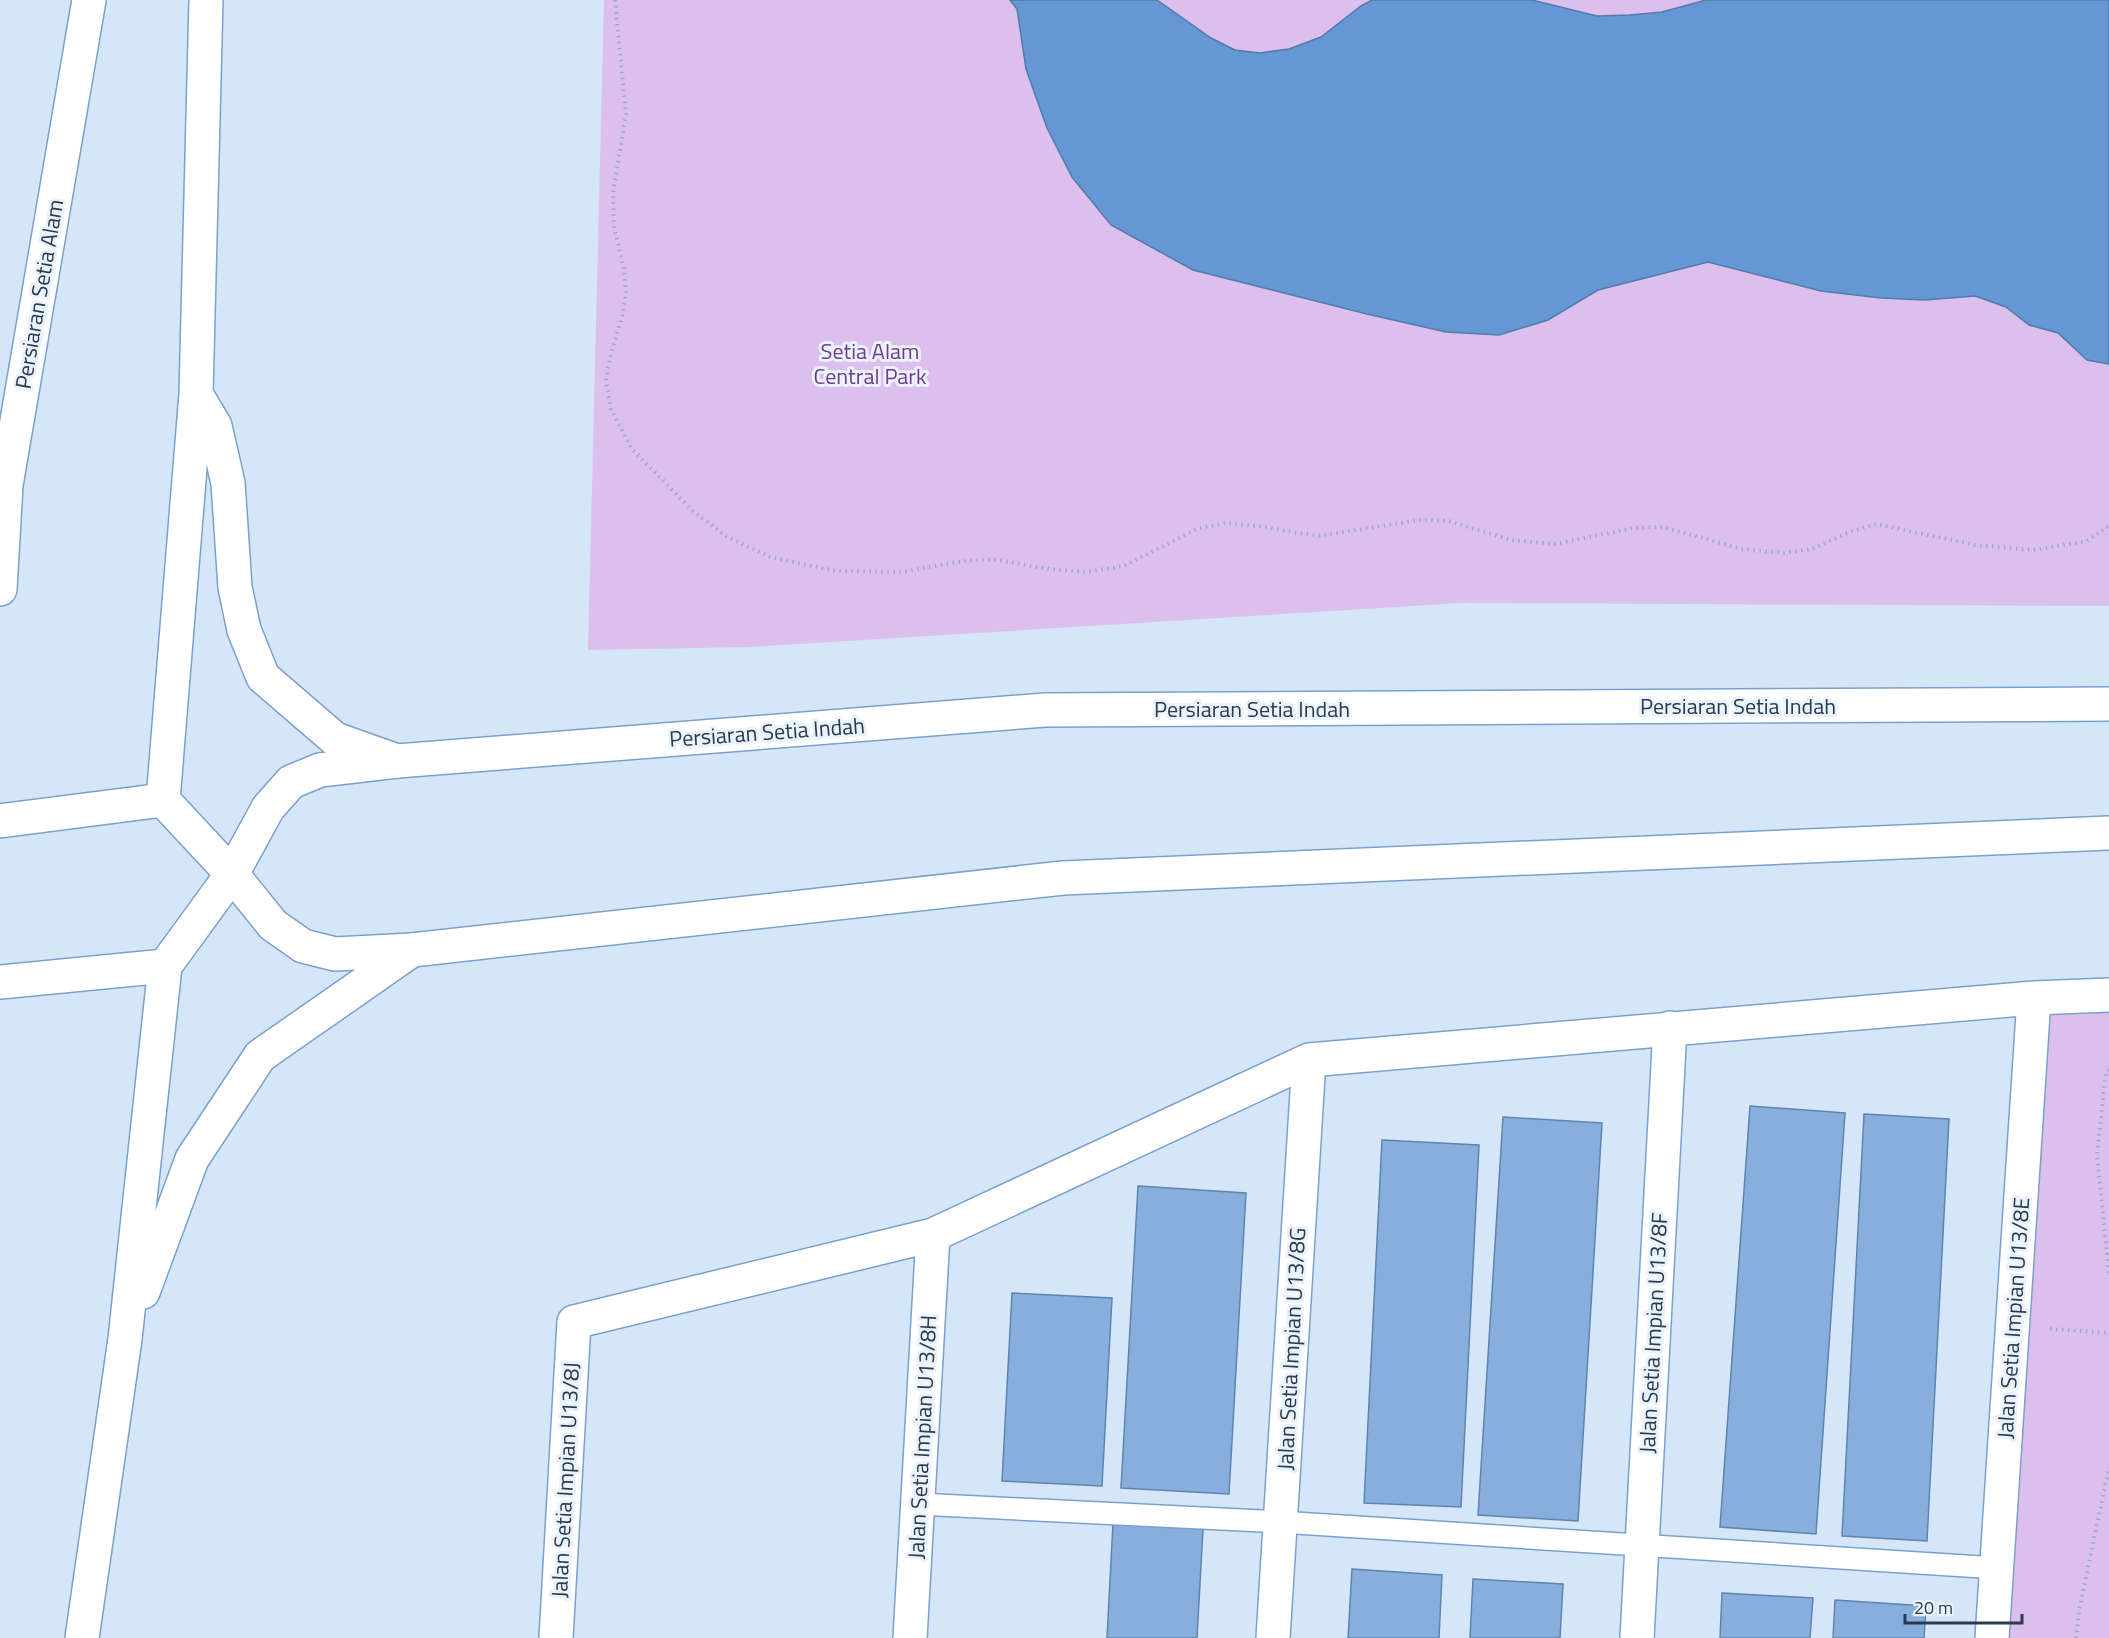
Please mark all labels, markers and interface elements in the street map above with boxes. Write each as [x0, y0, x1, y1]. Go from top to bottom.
street label: Persiaran Setia Alam [6, 196, 72, 392]
park label: Setia Alam Central Park [814, 334, 927, 393]
street label: Persiaran Setia Indah [1640, 689, 1836, 723]
street label: Persiaran Setia Indah [1154, 692, 1350, 726]
street label: Persiaran Setia Indah [668, 708, 866, 756]
street label: Jalan Setia Impian U13/8E [1988, 1196, 2038, 1440]
street label: Jalan Setia Impian U13/8F [1630, 1212, 1676, 1454]
street label: Jalan Setia Impian U13/8G [1268, 1227, 1314, 1471]
street label: Jalan Setia Impian U13/8H [899, 1314, 945, 1560]
street label: Jalan Setia Impian U13/8J [542, 1361, 588, 1599]
scale bar [1905, 1587, 2022, 1625]
text: 20 m [1914, 1594, 1953, 1621]

